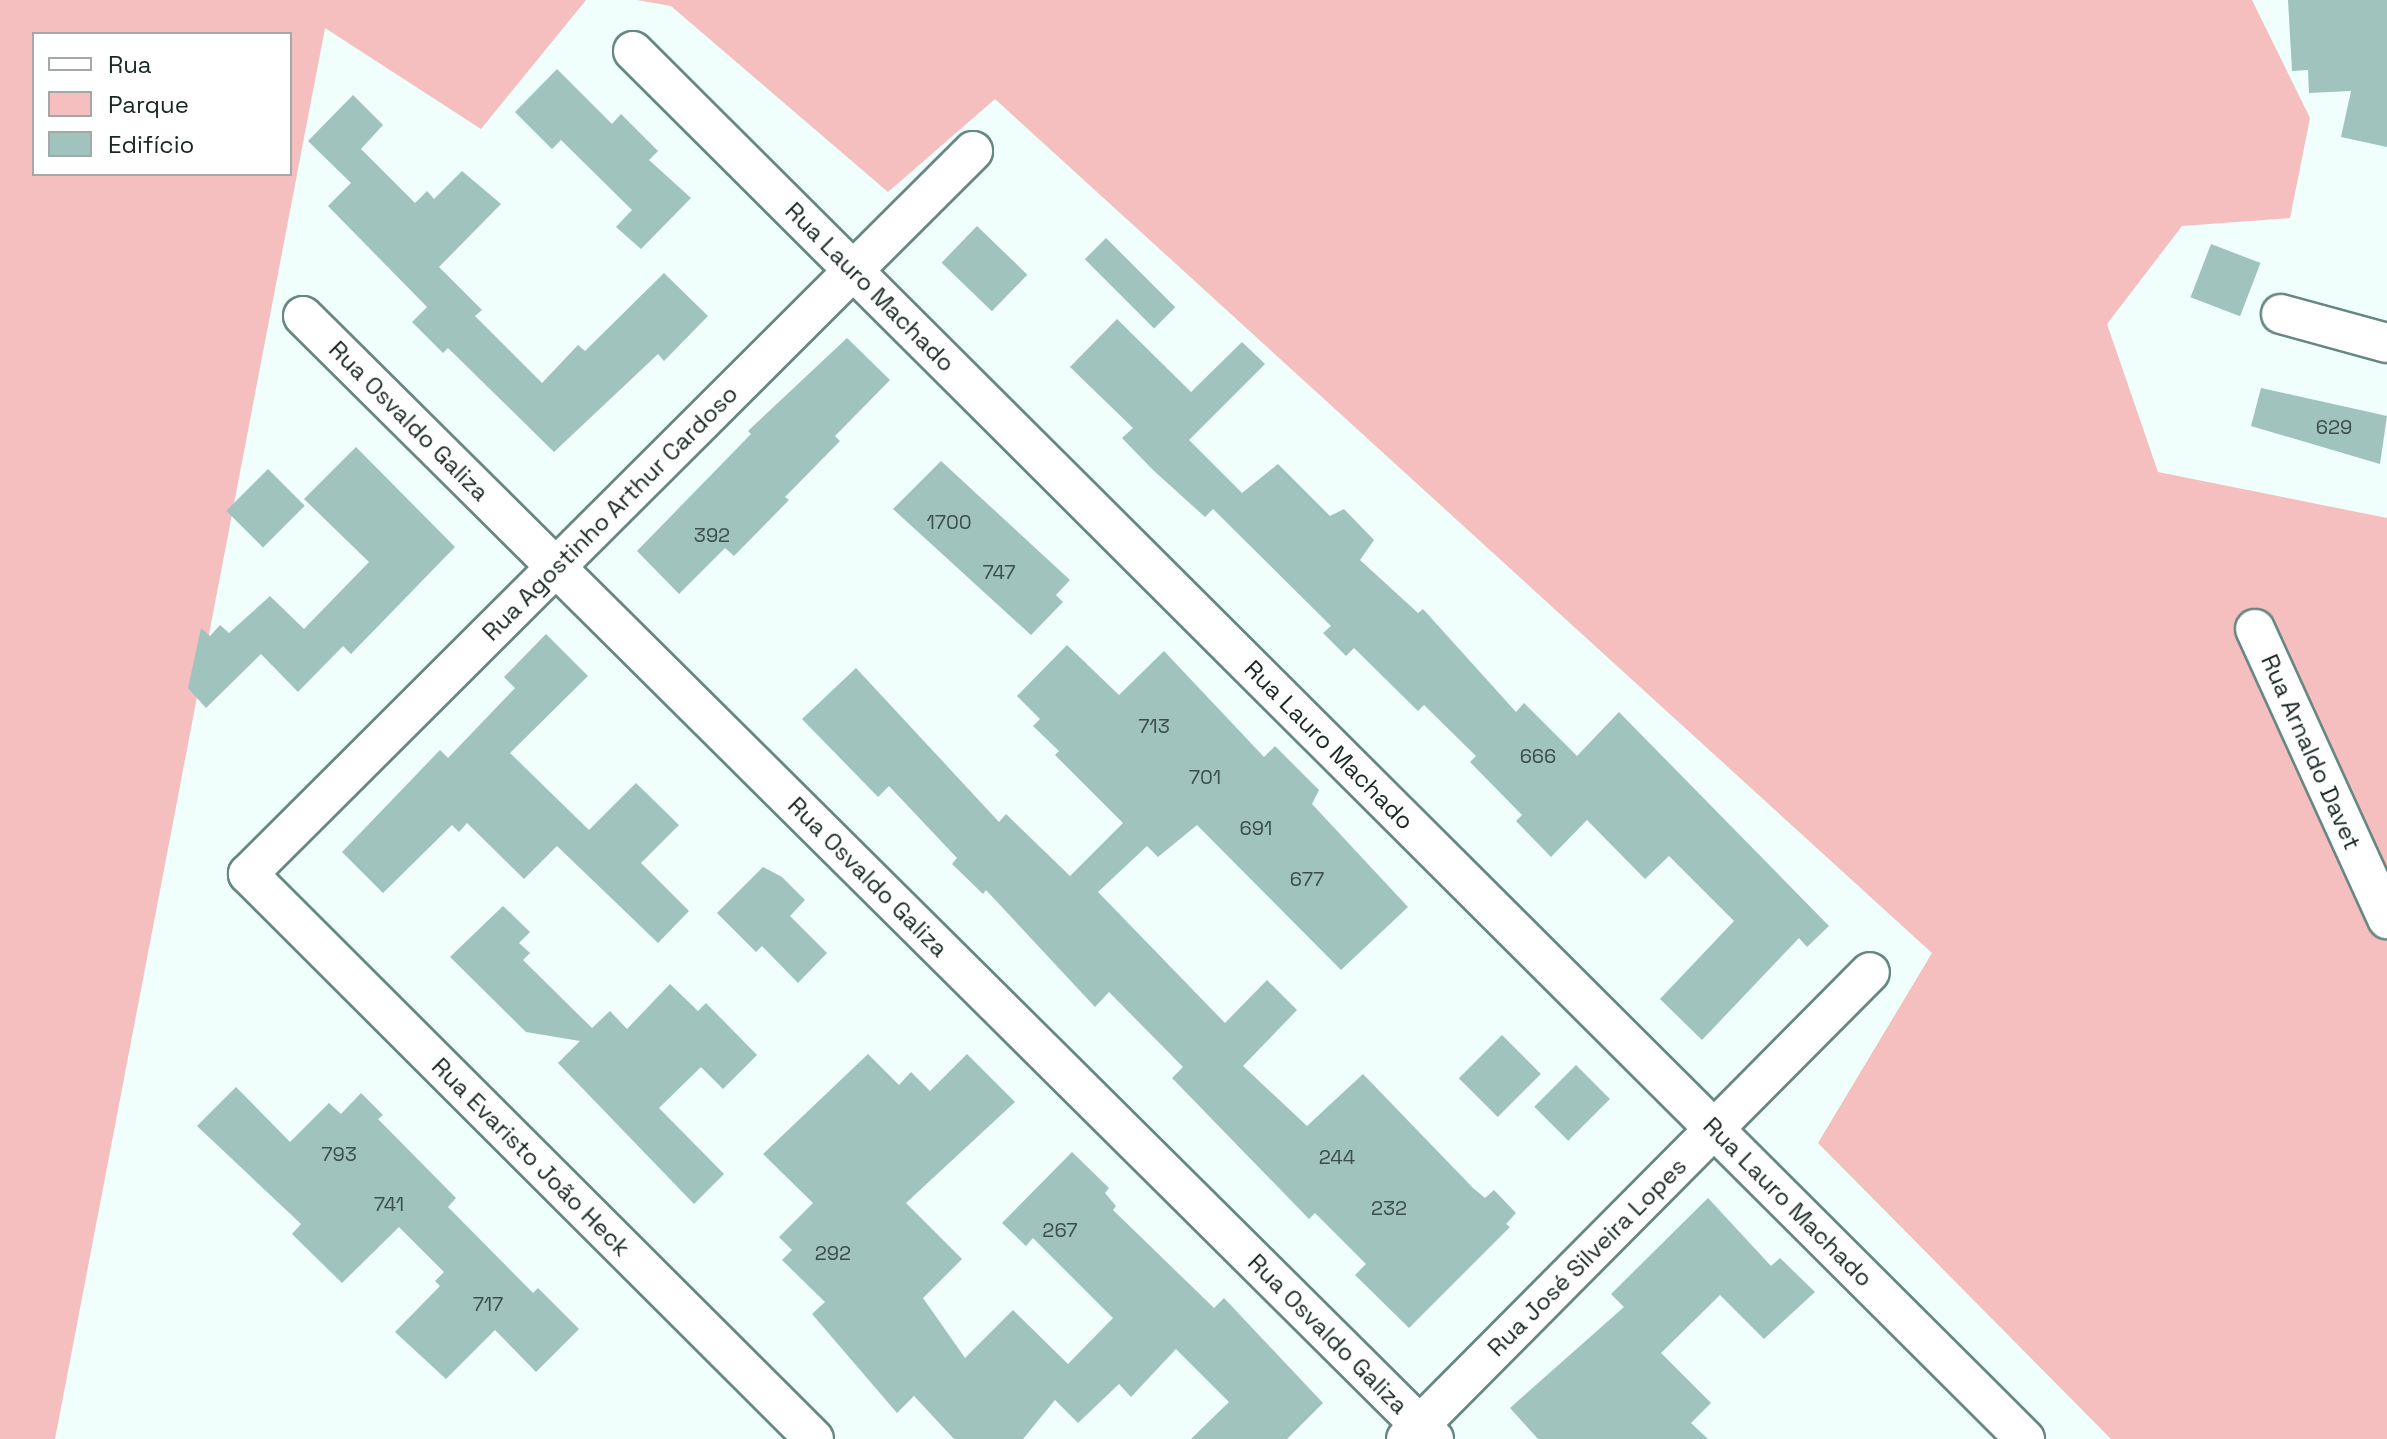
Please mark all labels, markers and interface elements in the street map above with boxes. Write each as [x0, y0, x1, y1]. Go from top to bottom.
legend [32, 32, 292, 176]
text: Rua [108, 49, 152, 80]
text: Parque [108, 89, 189, 120]
text: Edifício [108, 129, 194, 160]
street label: Rua Lauro Machado [779, 196, 961, 378]
street label: Rua Osvaldo Galiza [323, 335, 495, 507]
street label: Rua Agostinho Arthur Cardoso [476, 379, 744, 647]
house number: 629 [2316, 415, 2352, 439]
house number: 1700 [926, 510, 972, 534]
house number: 392 [694, 523, 730, 547]
house number: 747 [982, 560, 1016, 584]
street label: Rua Arnaldo Davet [2255, 650, 2367, 854]
street label: Rua Lauro Machado [1238, 654, 1420, 836]
house number: 713 [1138, 714, 1170, 738]
house number: 666 [1520, 744, 1556, 768]
house number: 701 [1189, 765, 1221, 789]
street label: Rua Osvaldo Galiza [782, 791, 954, 963]
house number: 691 [1240, 816, 1272, 840]
house number: 677 [1290, 867, 1324, 891]
street label: Rua Evaristo João Heck [426, 1052, 636, 1262]
street label: Rua Lauro Machado [1697, 1111, 1879, 1293]
house number: 793 [321, 1142, 357, 1166]
house number: 244 [1319, 1145, 1355, 1169]
street label: Rua José Silveira Lopes [1482, 1152, 1692, 1362]
house number: 741 [374, 1192, 404, 1216]
house number: 232 [1371, 1196, 1407, 1220]
house number: 267 [1042, 1218, 1078, 1242]
house number: 292 [815, 1241, 851, 1265]
street label: Rua Osvaldo Galiza [1242, 1248, 1414, 1420]
house number: 717 [473, 1292, 503, 1316]

